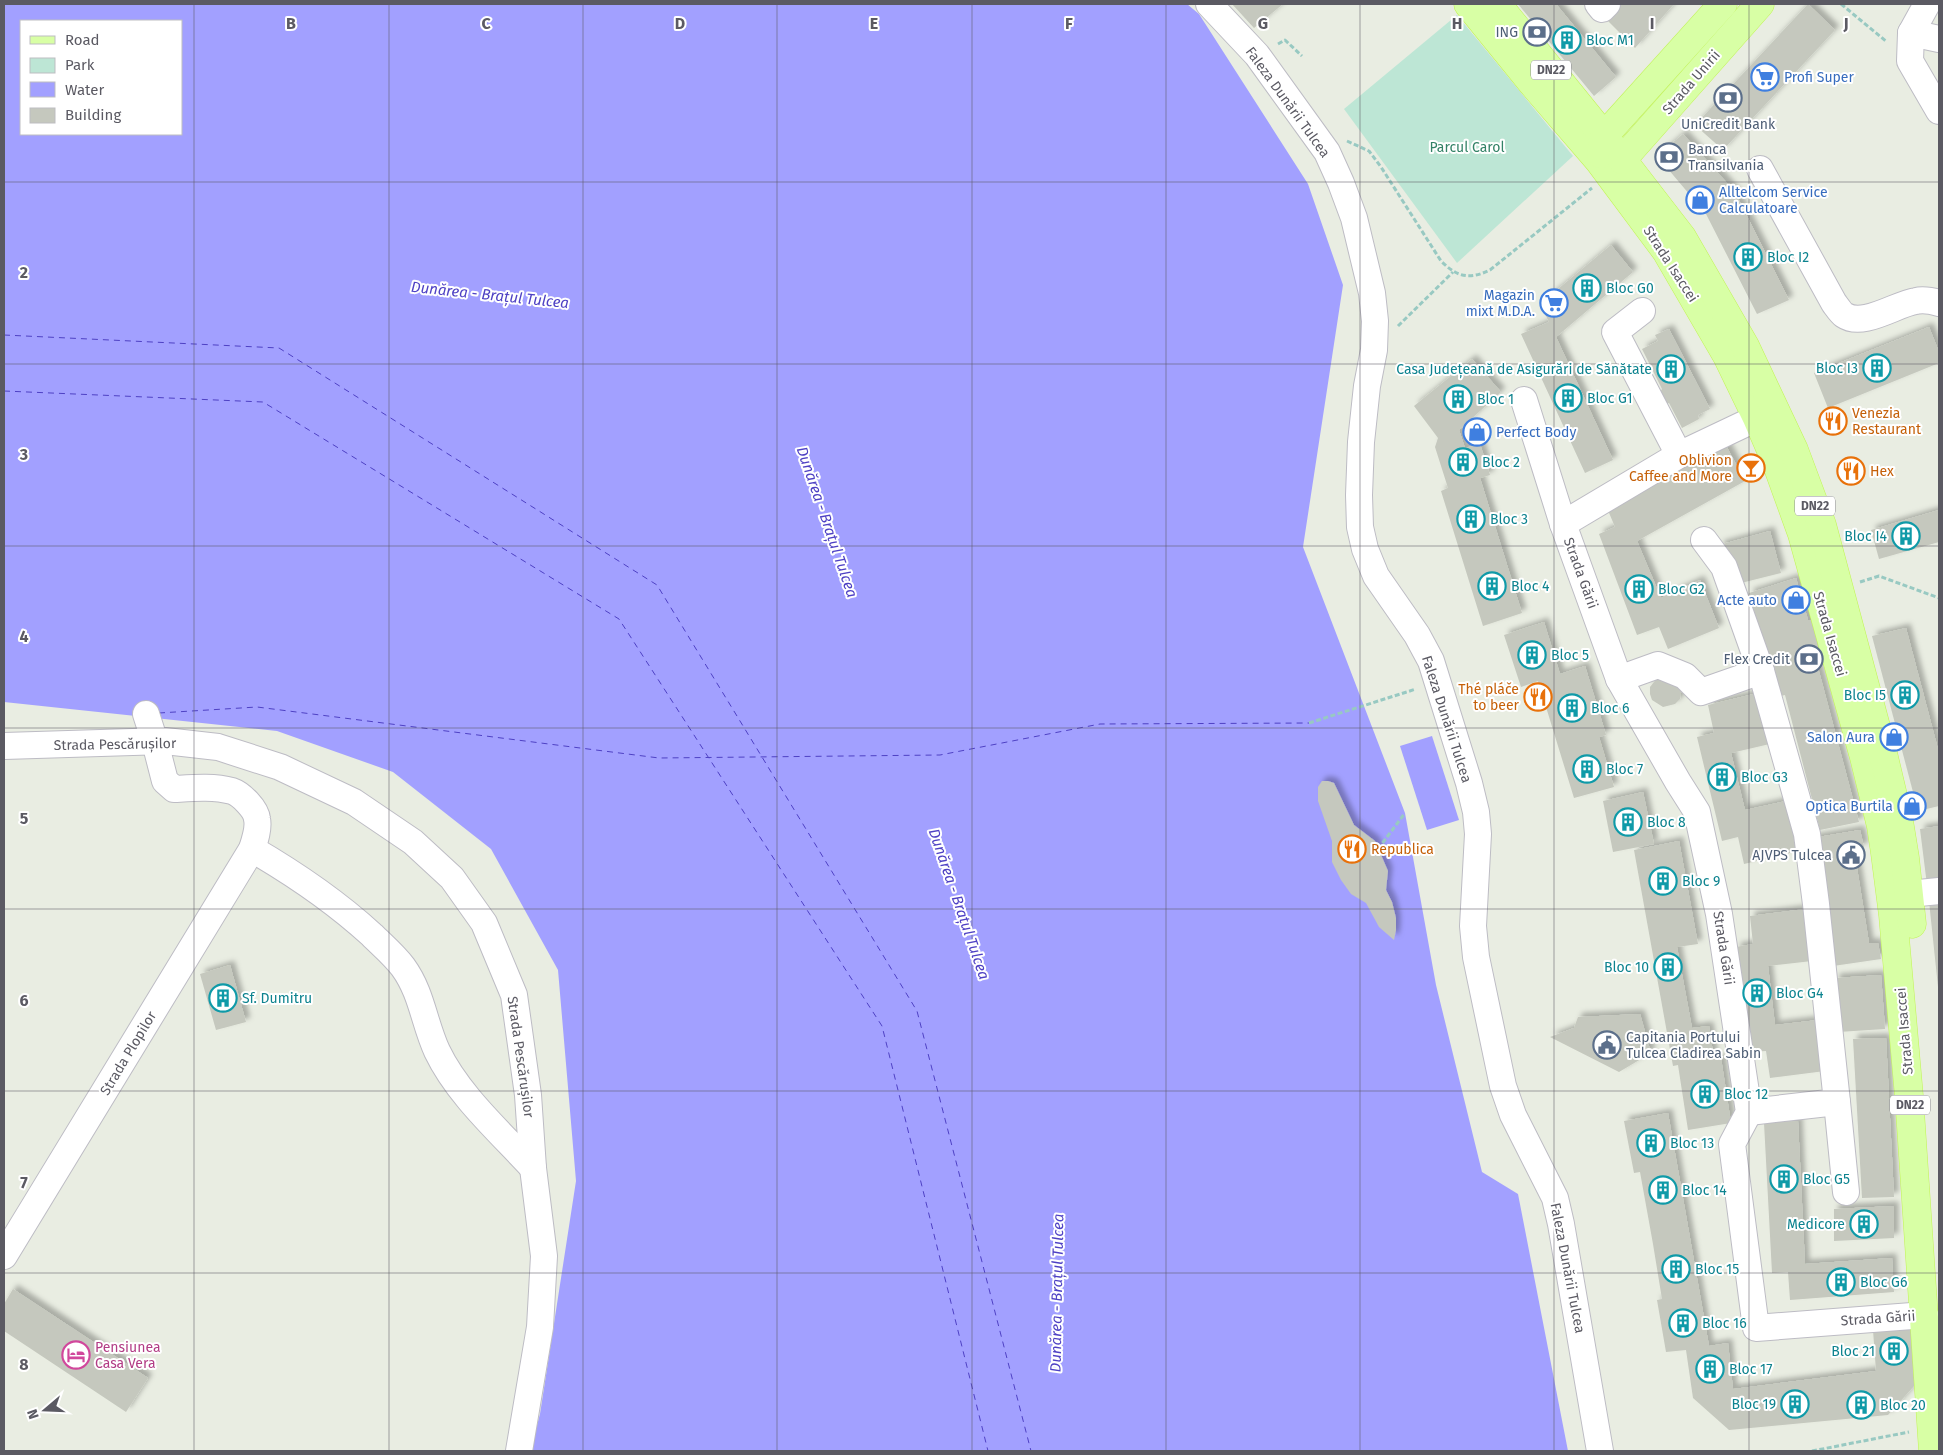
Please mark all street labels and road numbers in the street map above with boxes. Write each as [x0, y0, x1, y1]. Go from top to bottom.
street label: Faleza Dunării Tulcea [1242, 44, 1333, 161]
street label: Strada Unirii [1659, 47, 1724, 118]
road number: DN22 [1531, 60, 1571, 80]
street label: Strada Isaccei [1640, 223, 1702, 306]
road number: DN22 [1795, 496, 1835, 516]
street label: Strada Gării [1560, 535, 1601, 611]
street label: Strada Isaccei [1809, 590, 1850, 679]
street label: Faleza Dunării Tulcea [1418, 653, 1475, 785]
street label: Strada Pescărușilor [54, 735, 177, 755]
street label: Strada Gării [1709, 910, 1738, 986]
street label: Strada Isaccei [1892, 987, 1917, 1075]
street label: Strada Pescărușilor [503, 995, 538, 1120]
street label: Strada Plopilor [97, 1008, 160, 1098]
road number: DN22 [1890, 1096, 1930, 1114]
street label: Faleza Dunării Tulcea [1547, 1201, 1589, 1335]
street label: Strada Gării [1840, 1307, 1916, 1330]

